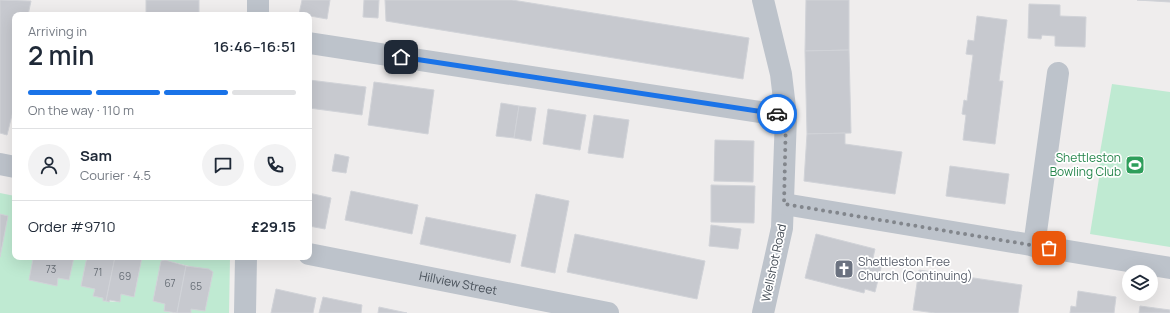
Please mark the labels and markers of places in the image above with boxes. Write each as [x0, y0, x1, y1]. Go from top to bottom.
pin [384, 40, 418, 74]
place label: Shettleston Bowling Club [1050, 149, 1121, 180]
sports icon: Shettleston Bowling Club [1124, 154, 1146, 176]
pin [1032, 231, 1066, 265]
place label: Shettleston Free Church (Continuing) [858, 253, 973, 284]
church icon: Shettleston Free Church (Continuing) [833, 258, 855, 280]

